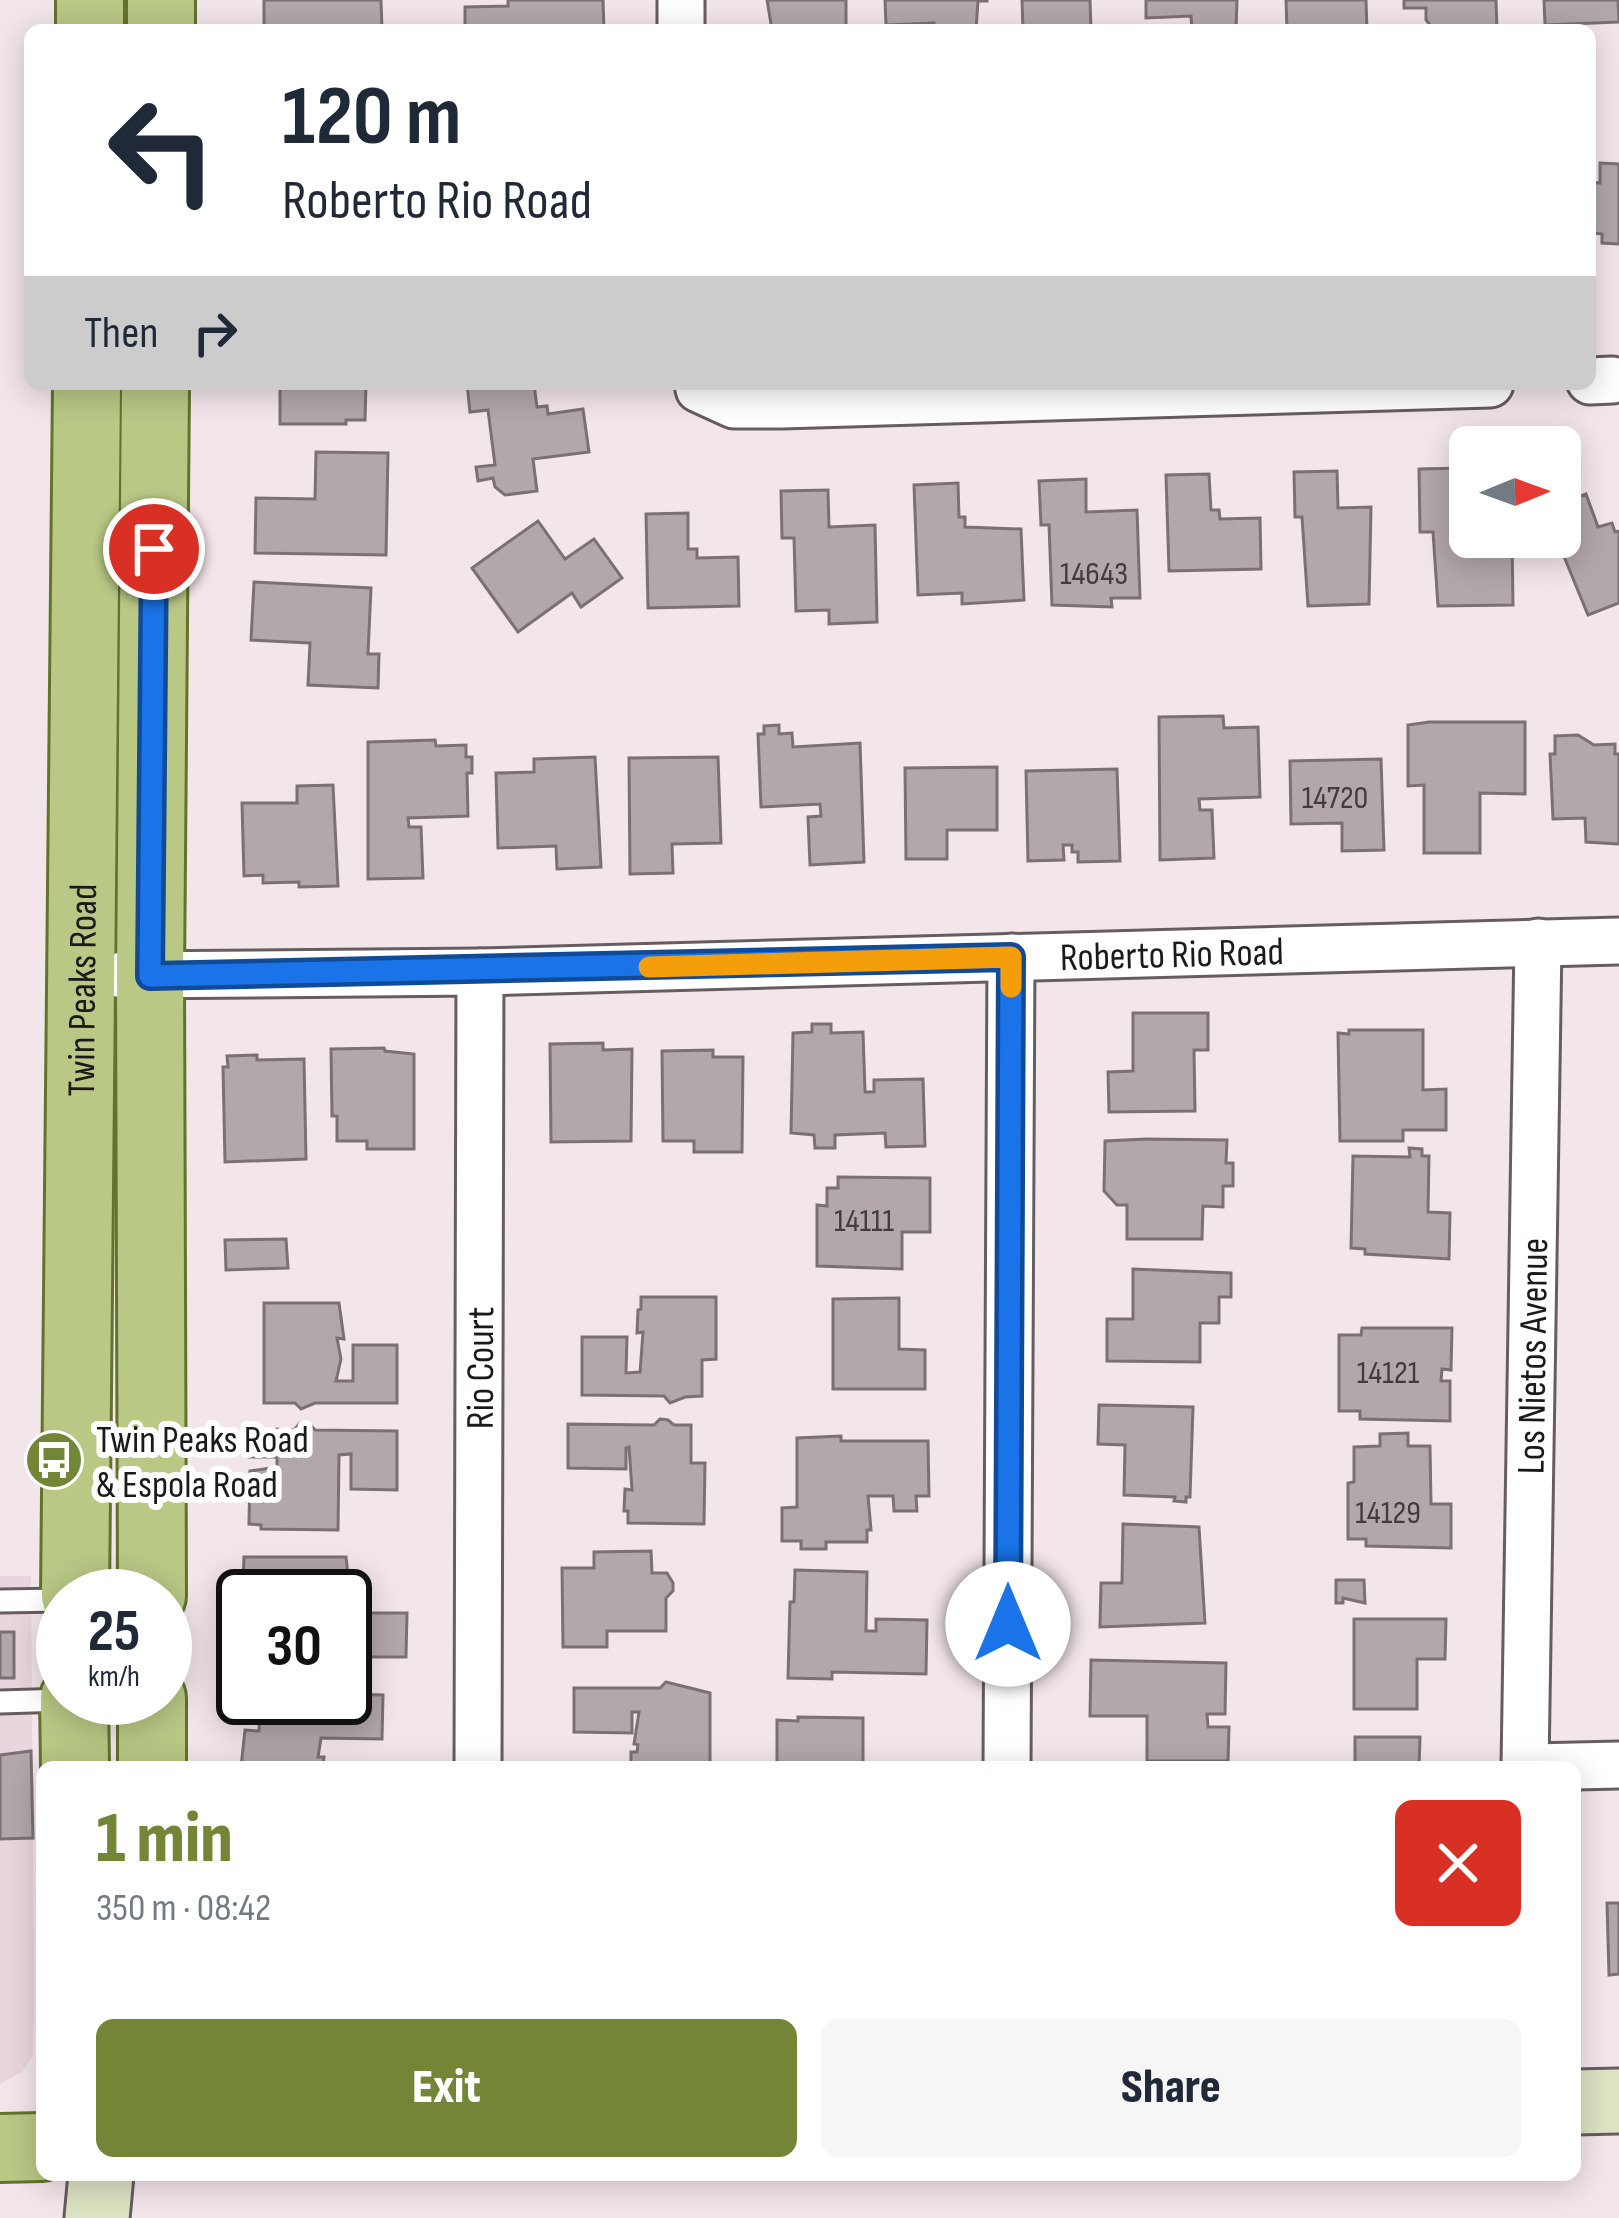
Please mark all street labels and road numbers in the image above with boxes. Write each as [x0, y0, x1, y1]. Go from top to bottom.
street label: Twin Peaks Road [59, 883, 108, 1097]
street label: Roberto Rio Road [1059, 929, 1284, 982]
street label: Los Nietos Avenue [1509, 1237, 1559, 1475]
street label: Rio Court [458, 1307, 505, 1429]

